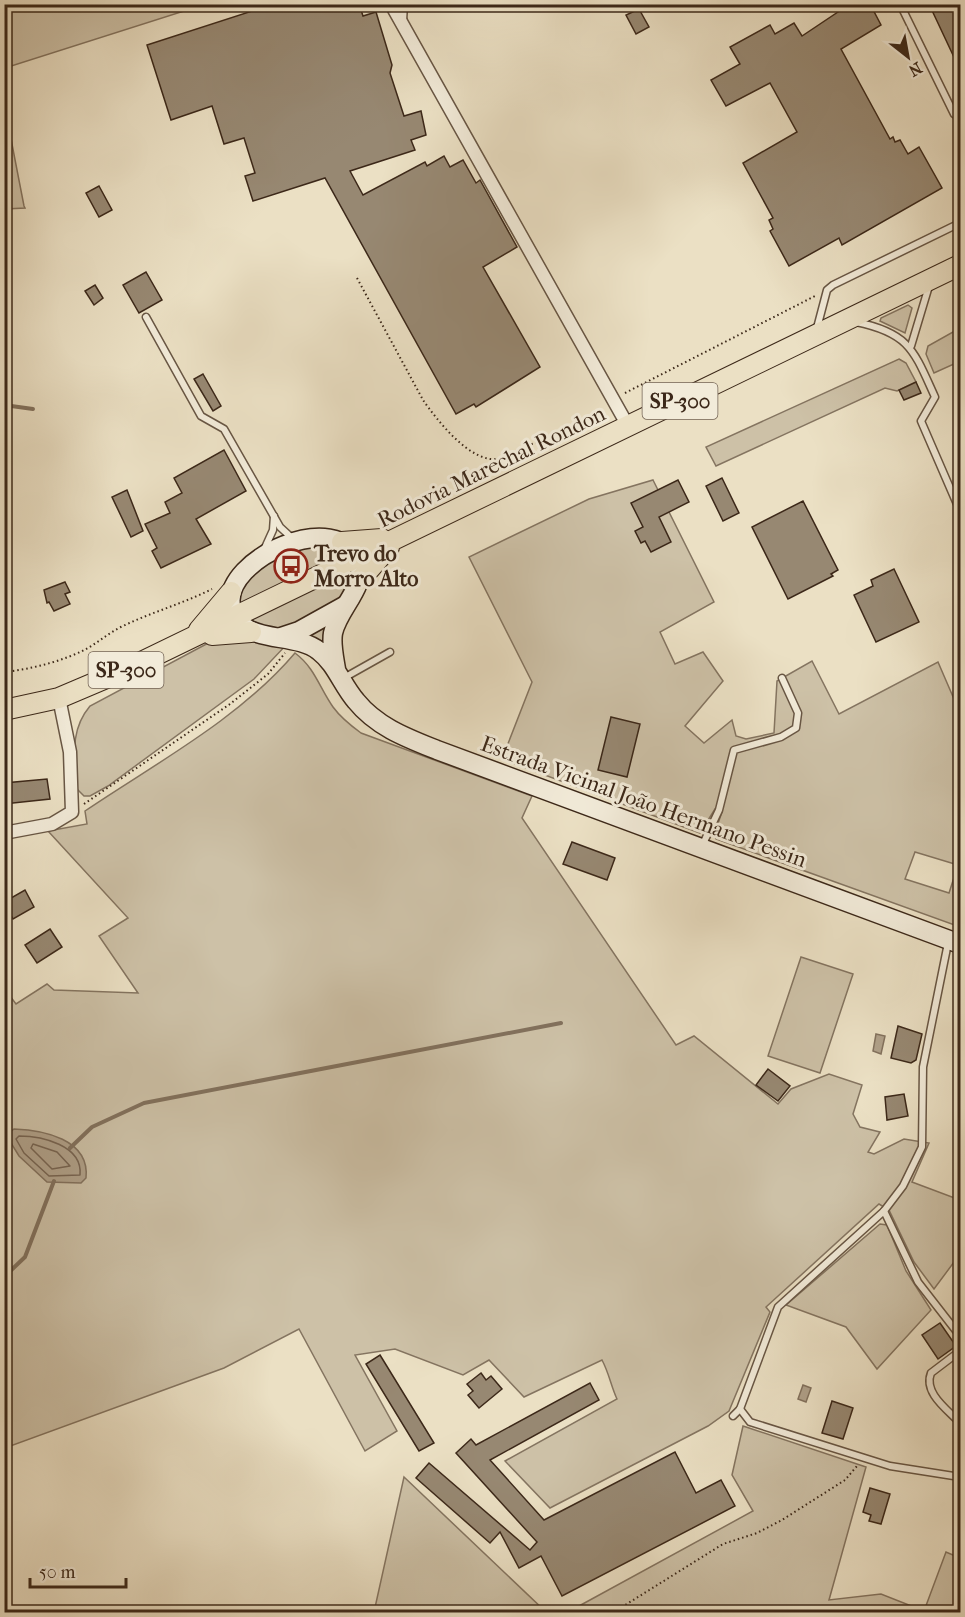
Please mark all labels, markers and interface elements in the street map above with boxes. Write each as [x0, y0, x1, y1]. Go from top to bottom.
north arrow [878, 27, 938, 87]
text: N [905, 58, 926, 81]
road number: SP-300 [642, 383, 718, 419]
street label: Rodovia Marechal Rondon [373, 400, 610, 533]
place label: Trevo do Morro Alto [313, 541, 419, 592]
bus stop icon: Trevo do Morro Alto [273, 548, 309, 584]
road number: SP-300 [88, 652, 164, 688]
street label: Estrada Vicinal João Hermano Pessin [477, 731, 810, 873]
scale bar [30, 1551, 126, 1589]
text: 50 m [39, 1562, 76, 1583]

